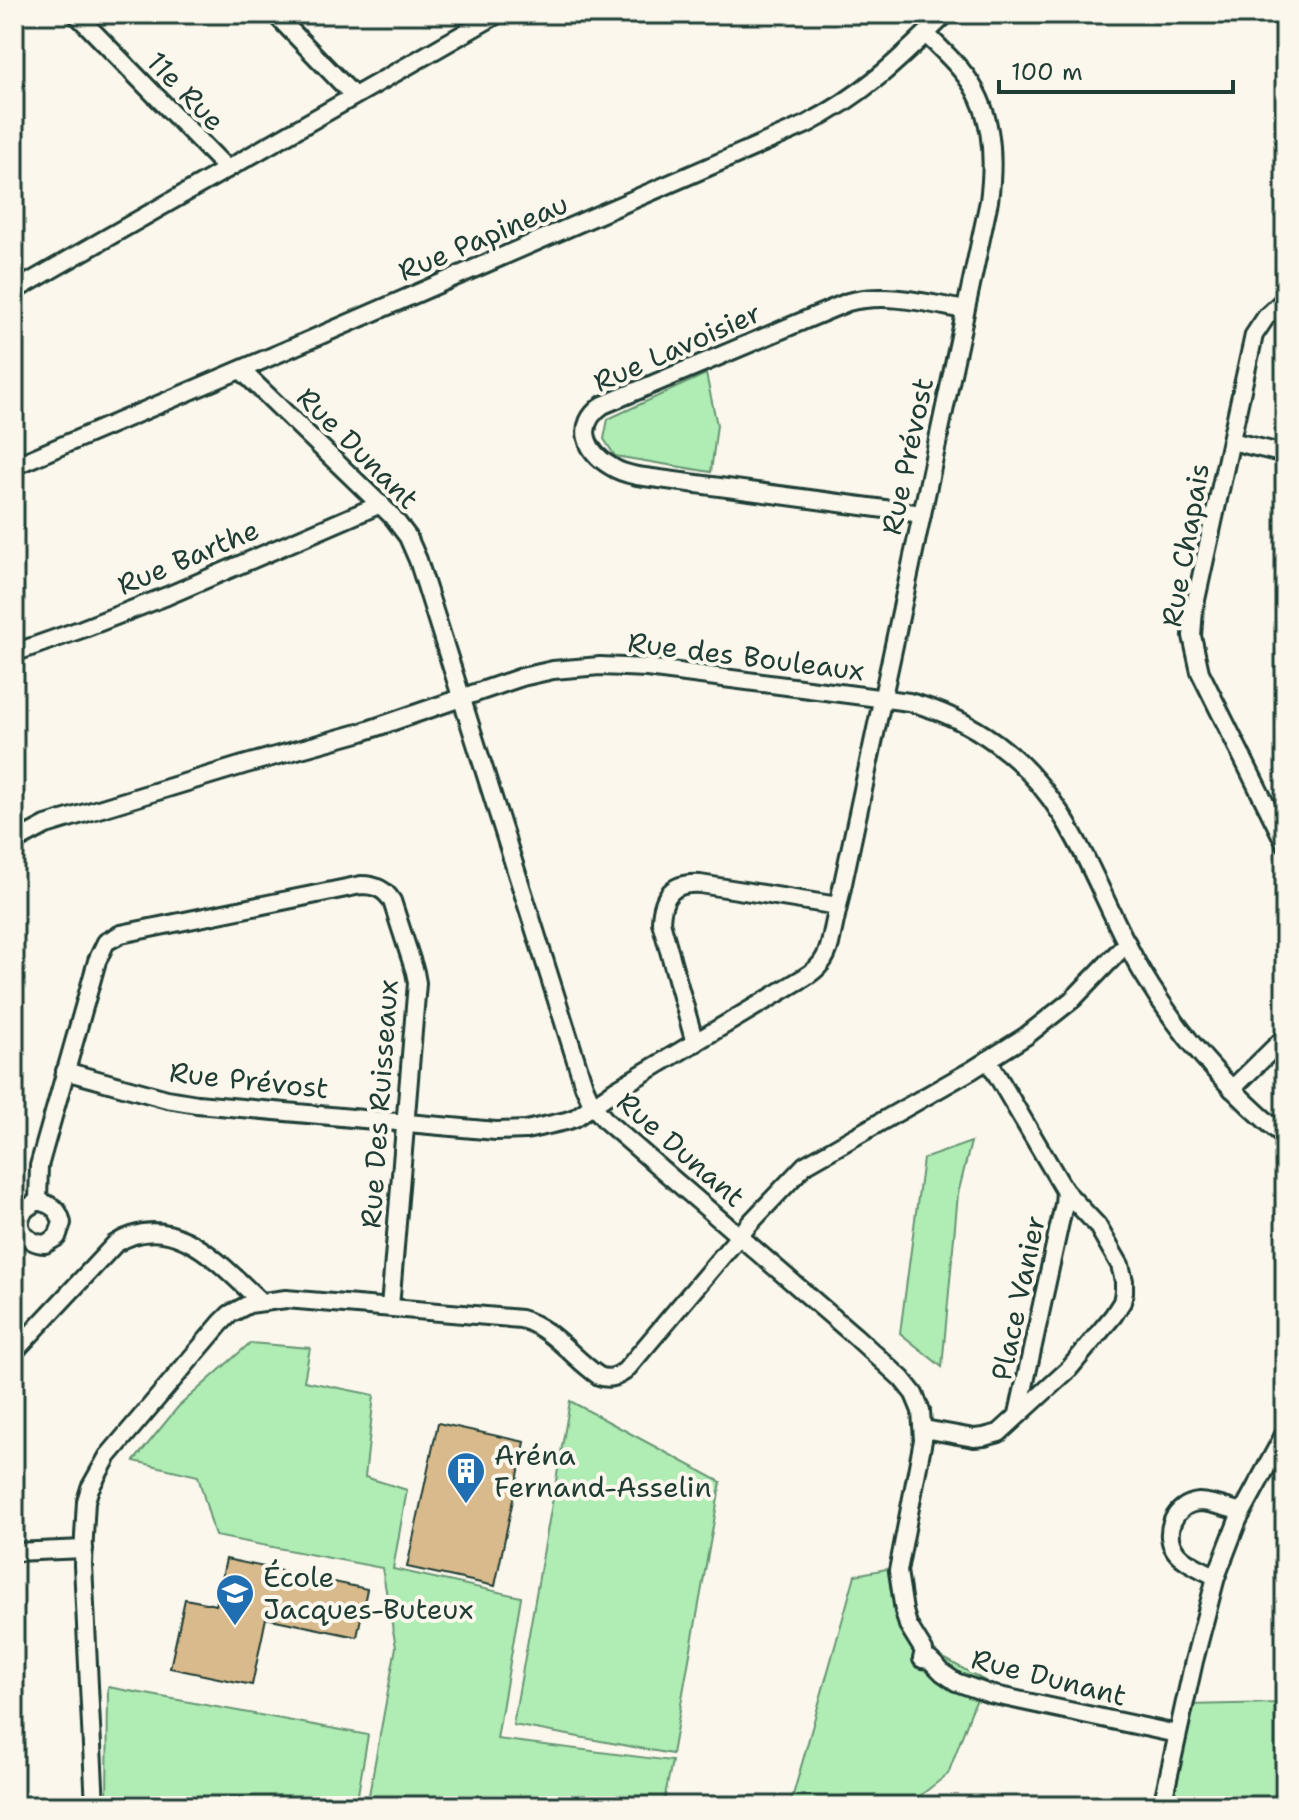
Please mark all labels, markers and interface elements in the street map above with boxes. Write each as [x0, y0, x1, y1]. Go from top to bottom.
street label: 11e Rue [139, 43, 233, 139]
scale bar [999, 44, 1233, 94]
text: 100 m [1011, 56, 1083, 88]
street label: Rue Papineau [392, 184, 574, 290]
street label: Rue Lavoisier [587, 293, 767, 401]
street label: Rue Prévost [872, 374, 942, 538]
street label: Rue Dunant [289, 379, 427, 517]
street label: Rue Chapais [1152, 460, 1218, 630]
street label: Rue Barthe [111, 510, 265, 604]
street label: Rue des Bouleaux [626, 623, 866, 689]
street label: Rue Des Ruisseaux [351, 978, 407, 1230]
street label: Rue Prévost [168, 1053, 330, 1107]
street label: Rue Dunant [609, 1083, 753, 1215]
street label: Place Vanier [982, 1212, 1054, 1384]
place label: Aréna Fernand-Asselin [494, 1436, 712, 1506]
building icon: Aréna Fernand-Asselin [445, 1450, 487, 1505]
place label: École Jacques-Buteux [263, 1558, 473, 1628]
school or university icon: École Jacques-Buteux [214, 1572, 256, 1627]
street label: Rue Dunant [968, 1639, 1130, 1715]

